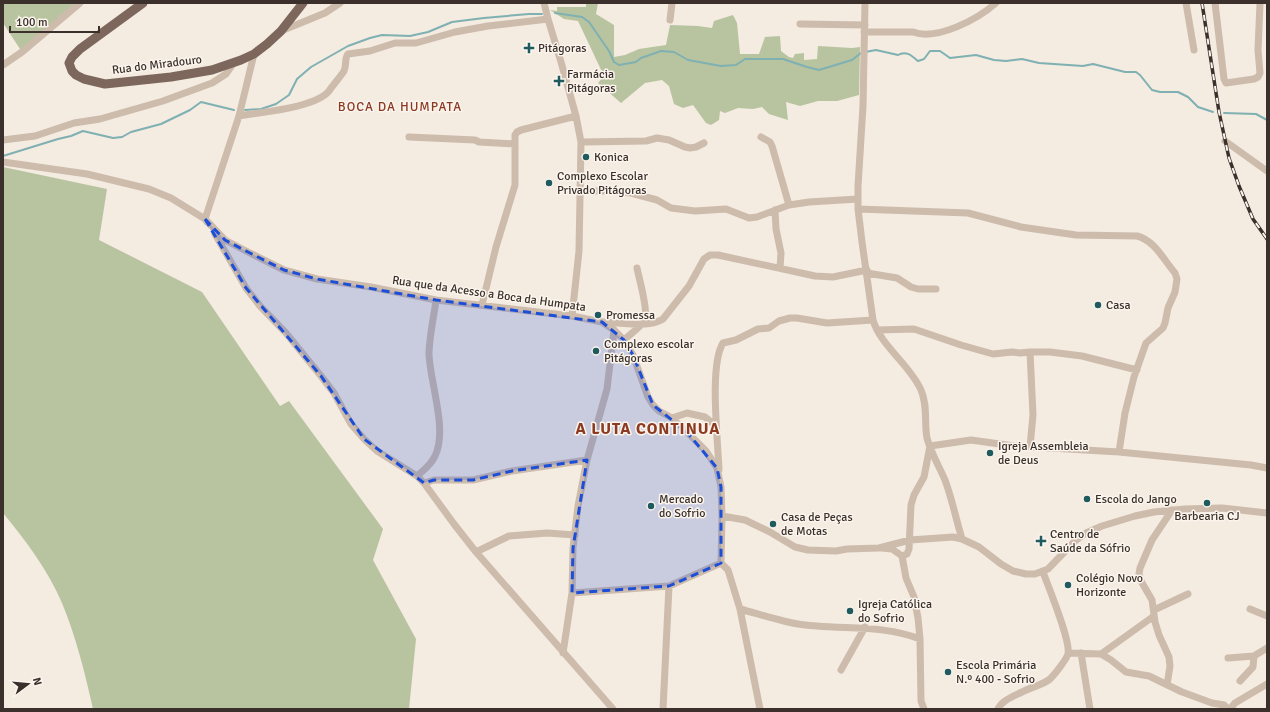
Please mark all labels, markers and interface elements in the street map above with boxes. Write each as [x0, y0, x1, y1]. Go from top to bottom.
scale bar [10, 8, 99, 34]
text: 100 m [16, 15, 48, 30]
place label: Pitágoras [538, 41, 586, 56]
marker: Pitágoras [523, 42, 535, 54]
street label: Rua do Miradouro [111, 52, 203, 78]
place label: Farmácia Pitágoras [567, 67, 615, 96]
marker: Farmácia Pitágoras [554, 76, 564, 86]
district label: BOCA DA HUMPATA [338, 99, 462, 115]
place label: Konica [594, 150, 629, 165]
marker: Konica [581, 152, 591, 162]
place label: Complexo Escolar Privado Pitágoras [557, 169, 648, 198]
marker: Complexo Escolar Privado Pitágoras [544, 178, 554, 188]
street label: Rua que da Acesso a Boca da Humpata [391, 273, 587, 315]
place label: Casa [1106, 298, 1131, 313]
marker: Casa [1093, 300, 1103, 310]
place label: Promessa [606, 308, 655, 323]
marker: Promessa [593, 310, 603, 320]
place label: Complexo escolar Pitágoras [604, 337, 695, 366]
marker: Complexo escolar Pitágoras [591, 346, 601, 356]
district label: A LUTA CONTINUA [575, 419, 721, 439]
place label: Igreja Assembleia de Deus [998, 439, 1089, 468]
marker: Igreja Assembleia de Deus [985, 448, 995, 458]
place label: Mercado do Sofrio [659, 492, 705, 521]
place label: Escola do Jango [1095, 492, 1177, 507]
marker: Escola do Jango [1082, 494, 1092, 504]
marker: Barbearia CJ [1202, 498, 1212, 508]
marker: Mercado do Sofrio [646, 501, 656, 511]
place label: Barbearia CJ [1174, 509, 1240, 524]
place label: Casa de Peças de Motas [781, 510, 853, 539]
marker: Casa de Peças de Motas [768, 519, 778, 529]
place label: Centro de Saúde da Sófrio [1050, 527, 1131, 556]
marker: Centro de Saúde da Sófrio [1035, 535, 1047, 547]
place label: Colégio Novo Horizonte [1076, 571, 1143, 600]
marker: Colégio Novo Horizonte [1063, 580, 1073, 590]
place label: Igreja Católica do Sofrio [858, 597, 932, 626]
marker: Igreja Católica do Sofrio [845, 606, 855, 616]
place label: Escola Primária N.º 400 - Sofrio [956, 658, 1036, 687]
north arrow [8, 664, 48, 704]
marker: Escola Primária N.º 400 - Sofrio [943, 667, 953, 677]
text: N [30, 676, 44, 687]

